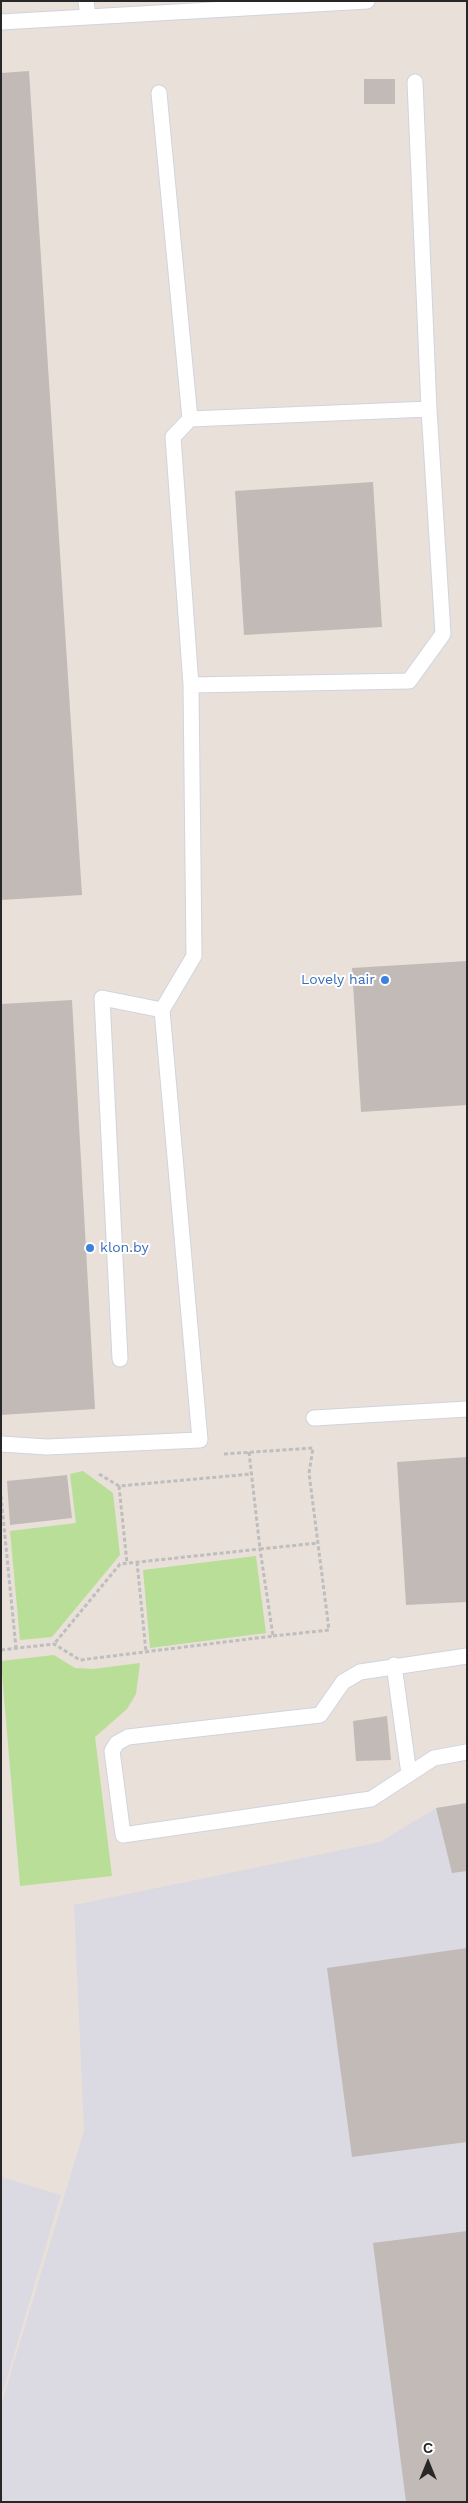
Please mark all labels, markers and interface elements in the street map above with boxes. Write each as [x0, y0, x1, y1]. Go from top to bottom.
place label: Lovely hair [301, 972, 375, 988]
marker: Lovely hair [379, 974, 391, 986]
place label: klon.by [100, 1240, 149, 1256]
marker: klon.by [84, 1242, 96, 1254]
north arrow [403, 2438, 453, 2488]
text: С [423, 2440, 433, 2456]

